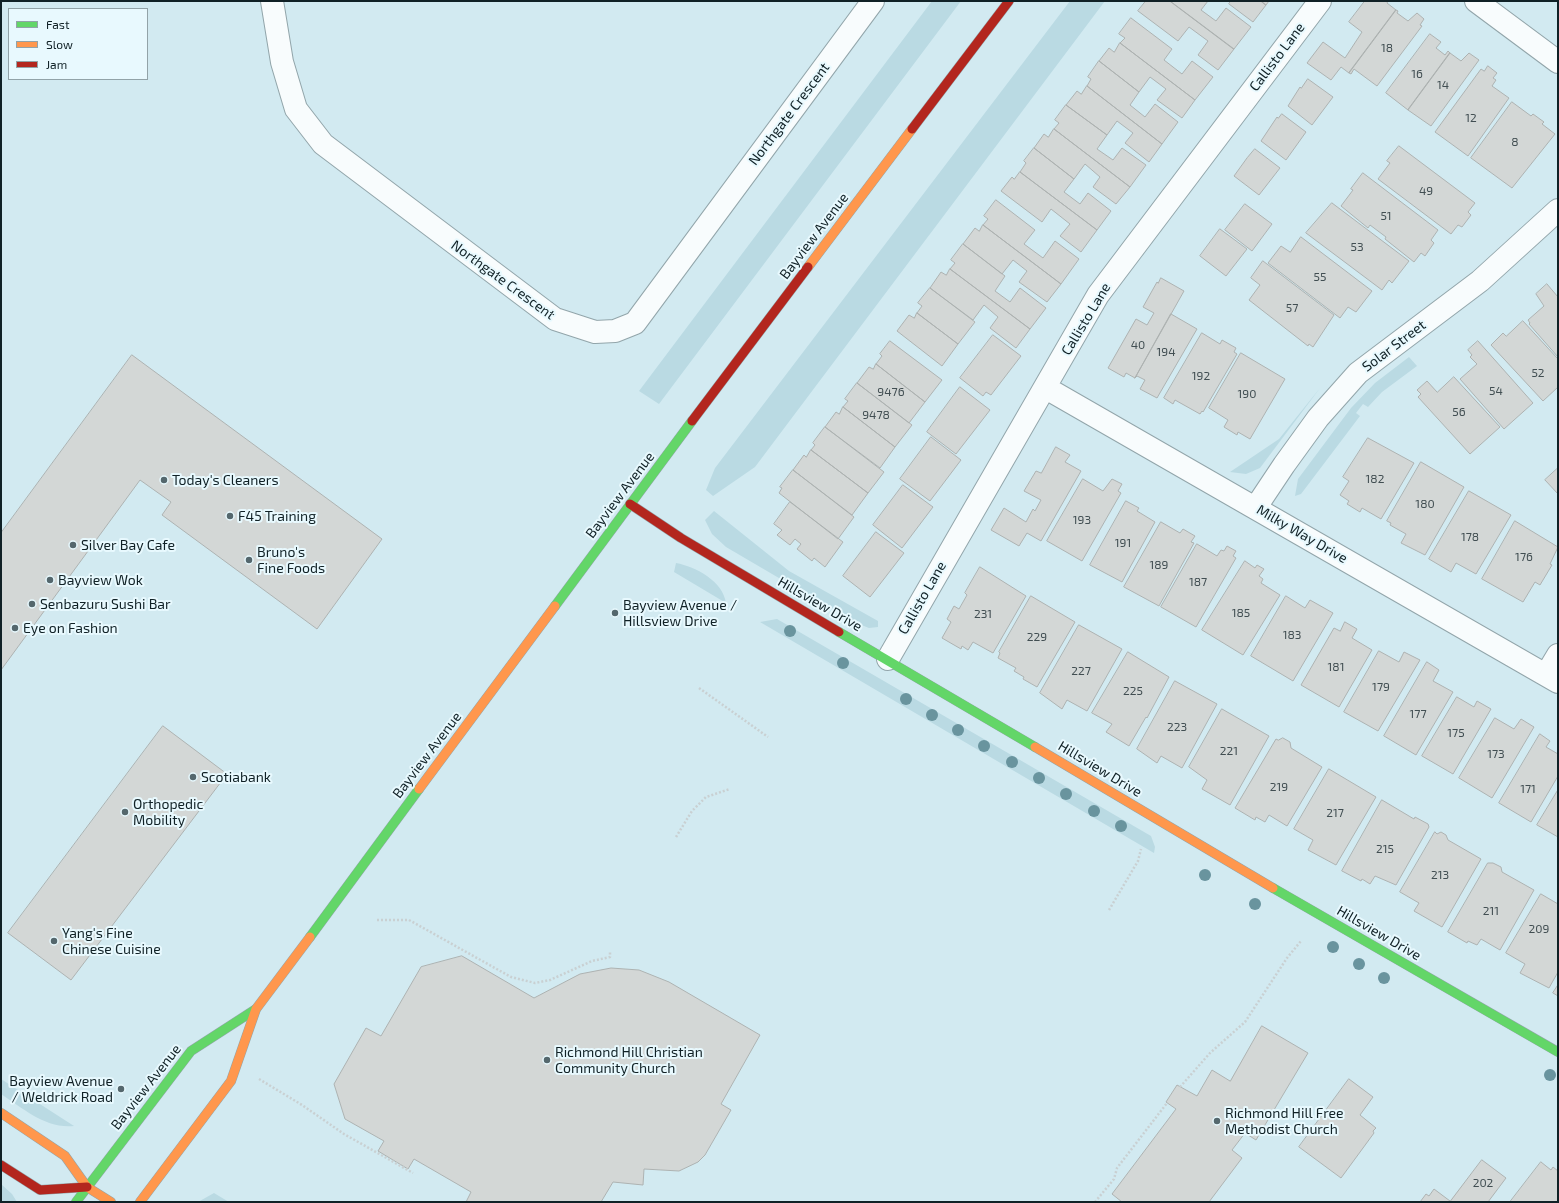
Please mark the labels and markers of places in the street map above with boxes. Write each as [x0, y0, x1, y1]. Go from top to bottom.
place label: Today's Cleaners [172, 472, 279, 488]
marker: Today's Cleaners [159, 475, 169, 485]
place label: F45 Training [238, 508, 316, 524]
marker: F45 Training [225, 511, 235, 521]
place label: Silver Bay Cafe [81, 537, 175, 553]
marker: Silver Bay Cafe [68, 540, 78, 550]
place label: Bruno's Fine Foods [257, 544, 325, 576]
marker: Bruno's Fine Foods [244, 555, 254, 565]
place label: Bayview Wok [58, 572, 143, 588]
marker: Bayview Wok [45, 575, 55, 585]
place label: Senbazuru Sushi Bar [40, 596, 171, 612]
place label: Bayview Avenue / Hillsview Drive [623, 597, 737, 630]
marker: Senbazuru Sushi Bar [27, 599, 37, 609]
marker: Bayview Avenue / Hillsview Drive [610, 608, 620, 618]
place label: Eye on Fashion [23, 620, 118, 636]
marker: Eye on Fashion [10, 623, 20, 633]
place label: Scotiabank [201, 769, 271, 785]
marker: Scotiabank [188, 772, 198, 782]
place label: Orthopedic Mobility [133, 796, 203, 828]
marker: Orthopedic Mobility [120, 807, 130, 817]
place label: Yang's Fine Chinese Cuisine [62, 925, 161, 958]
marker: Yang's Fine Chinese Cuisine [49, 936, 59, 946]
place label: Richmond Hill Christian Community Church [555, 1044, 703, 1076]
marker: Richmond Hill Christian Community Church [542, 1055, 552, 1065]
place label: Bayview Avenue / Weldrick Road [9, 1073, 113, 1106]
marker: Bayview Avenue / Weldrick Road [116, 1084, 126, 1094]
place label: Richmond Hill Free Methodist Church [1225, 1105, 1344, 1138]
marker: Richmond Hill Free Methodist Church [1212, 1116, 1222, 1126]

